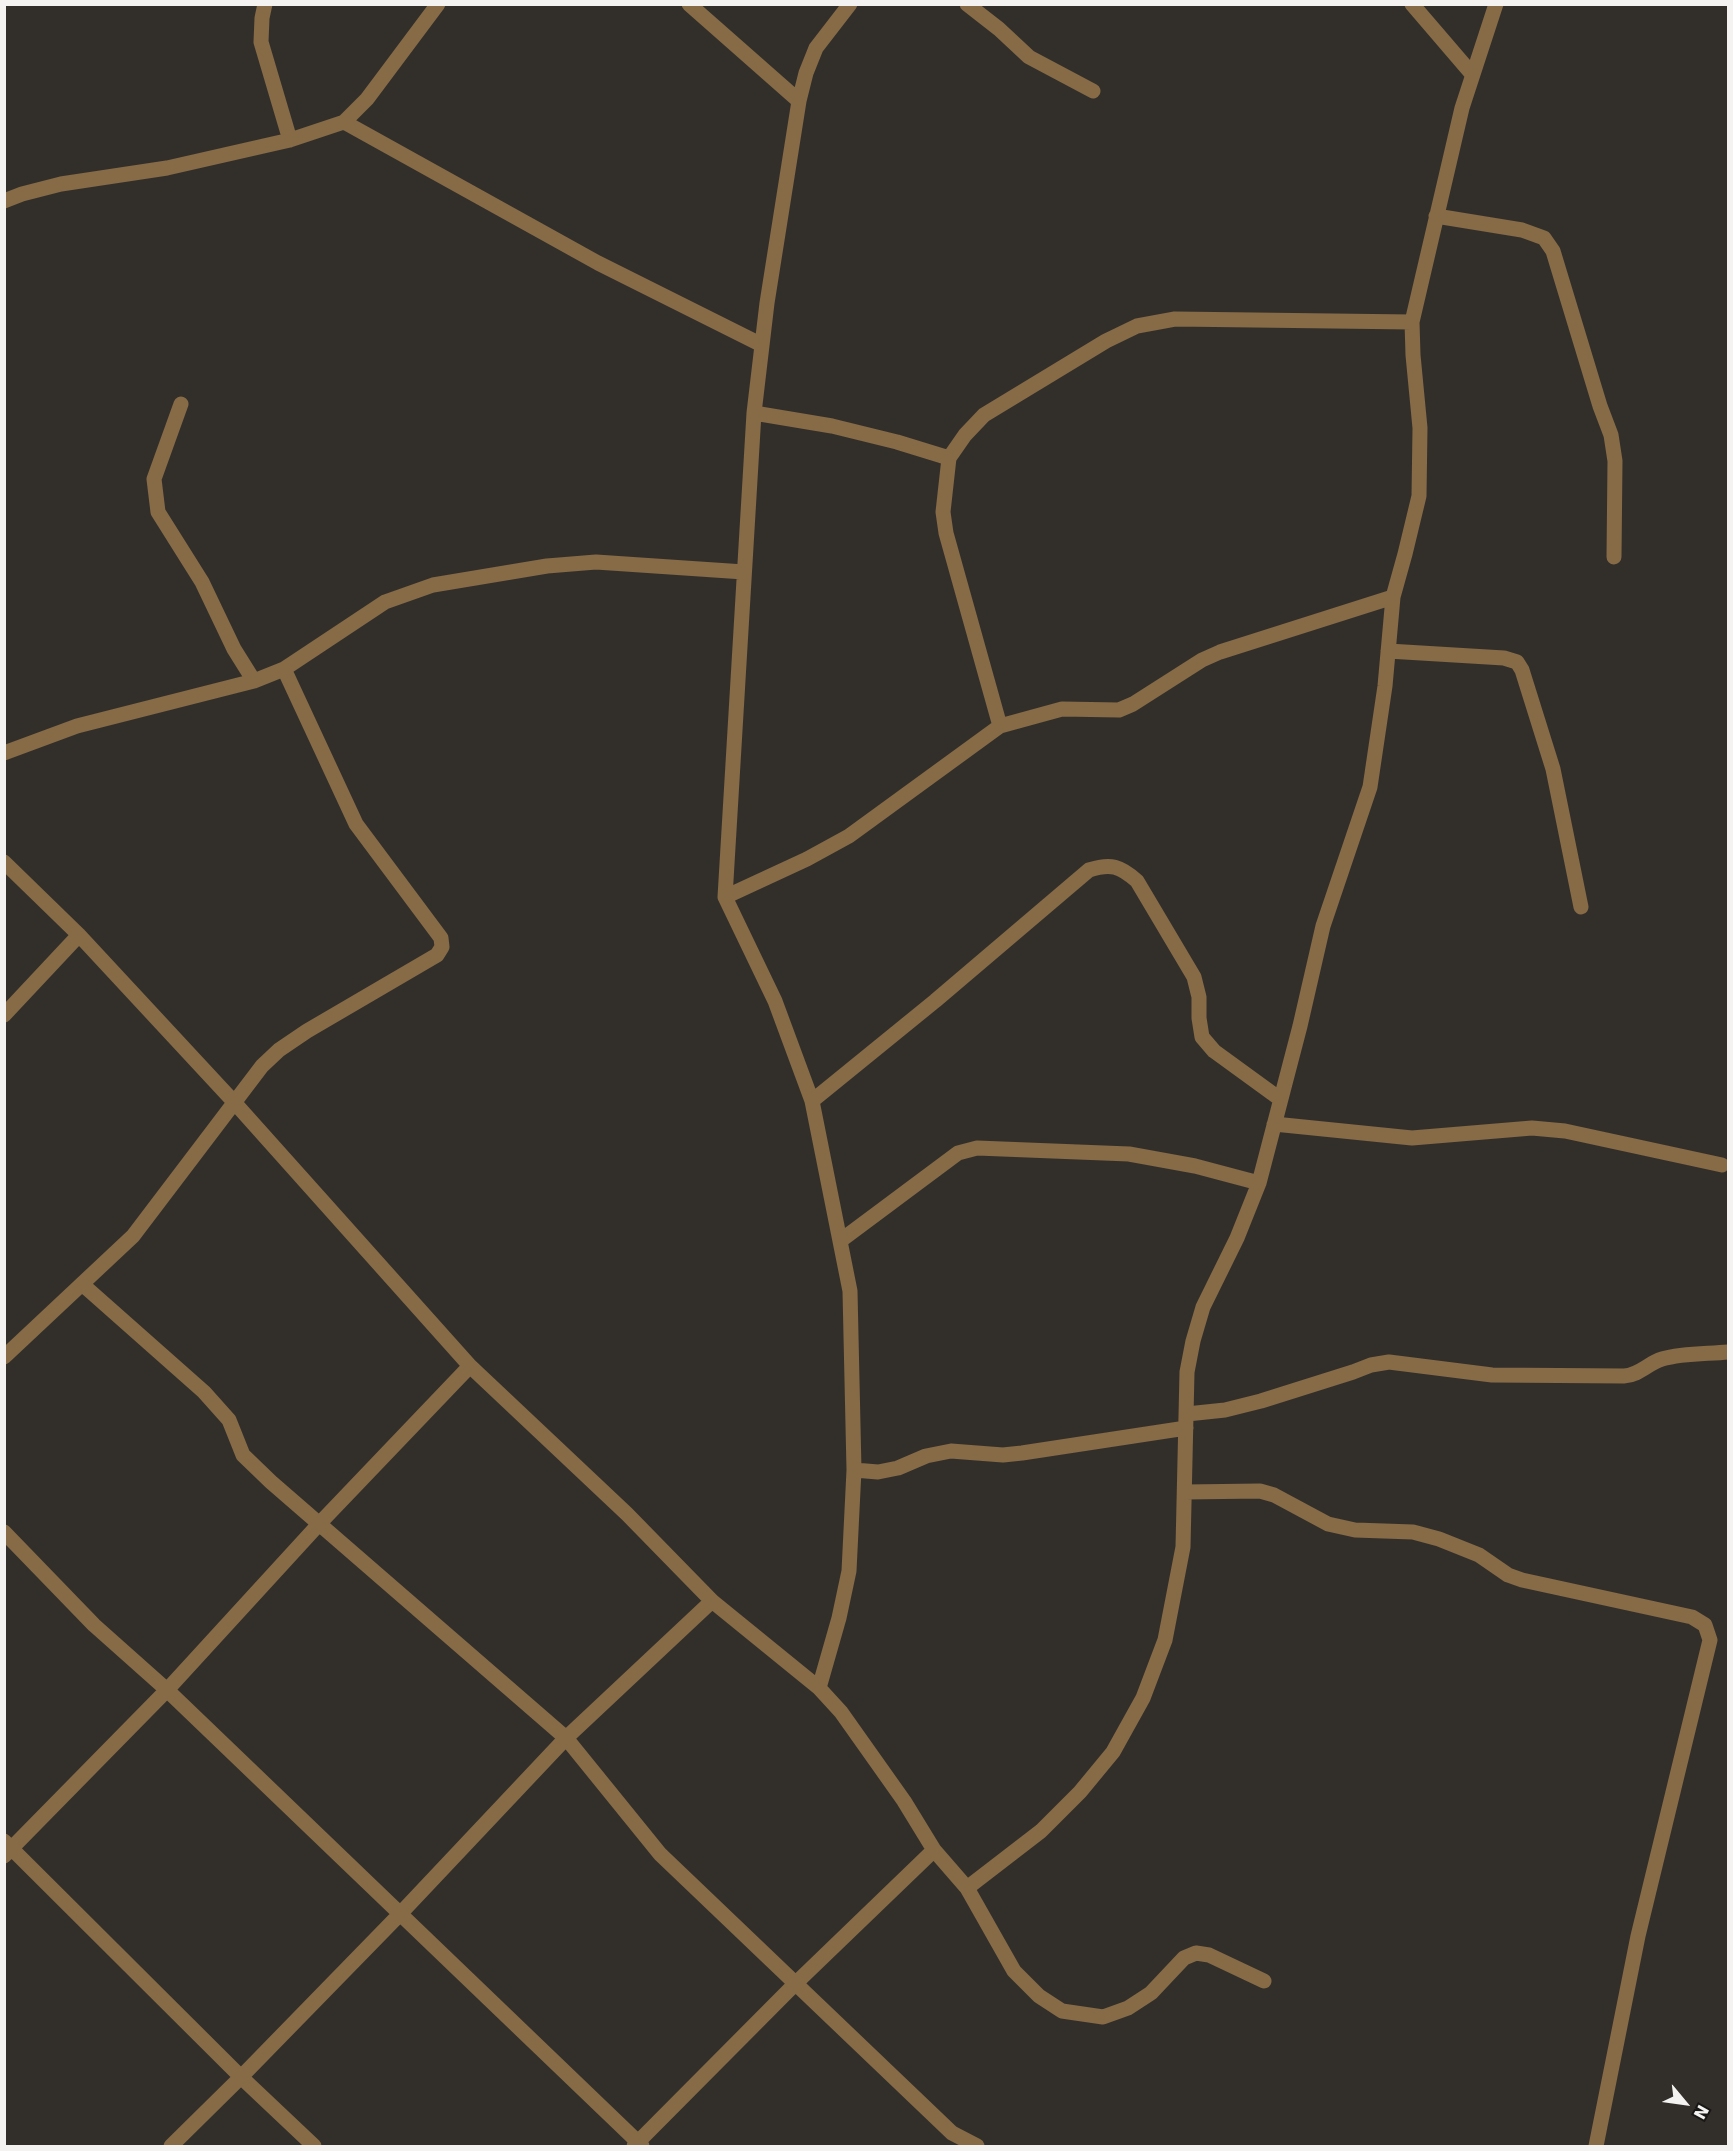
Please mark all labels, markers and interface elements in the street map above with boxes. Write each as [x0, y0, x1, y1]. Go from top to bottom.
north arrow [1655, 2073, 1715, 2133]
text: N [1690, 2102, 1713, 2122]

